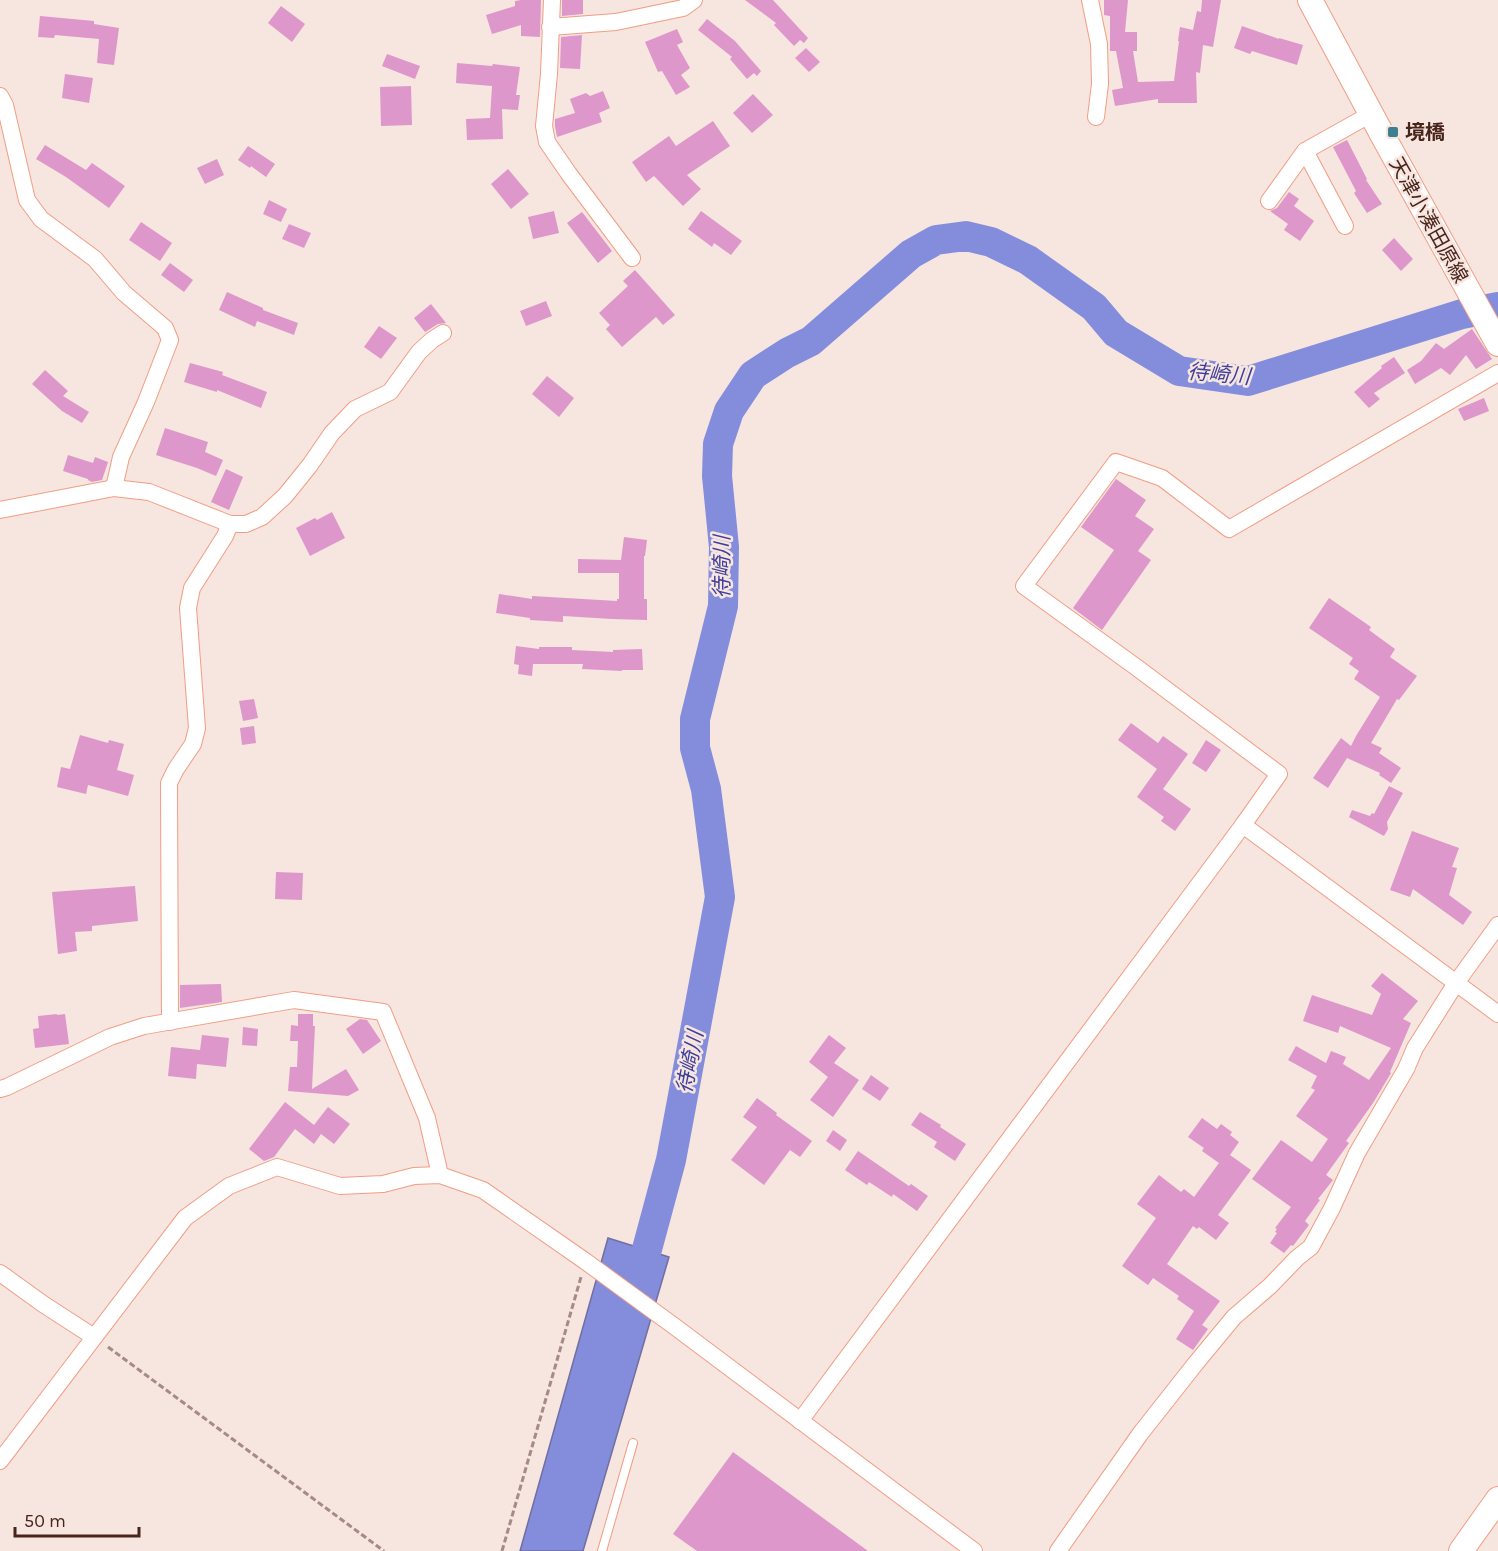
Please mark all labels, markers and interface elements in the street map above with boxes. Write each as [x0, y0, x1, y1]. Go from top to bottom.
place label: 境橋 [1405, 121, 1445, 144]
marker: 境橋 [1386, 125, 1400, 139]
street label: 天津小湊田原線 [1385, 153, 1473, 287]
water label: 待崎川 [1187, 359, 1253, 389]
water label: 待崎川 [710, 534, 734, 599]
water label: 待崎川 [672, 1027, 708, 1095]
scale bar [15, 1500, 140, 1538]
text: 50 m [24, 1510, 66, 1532]

